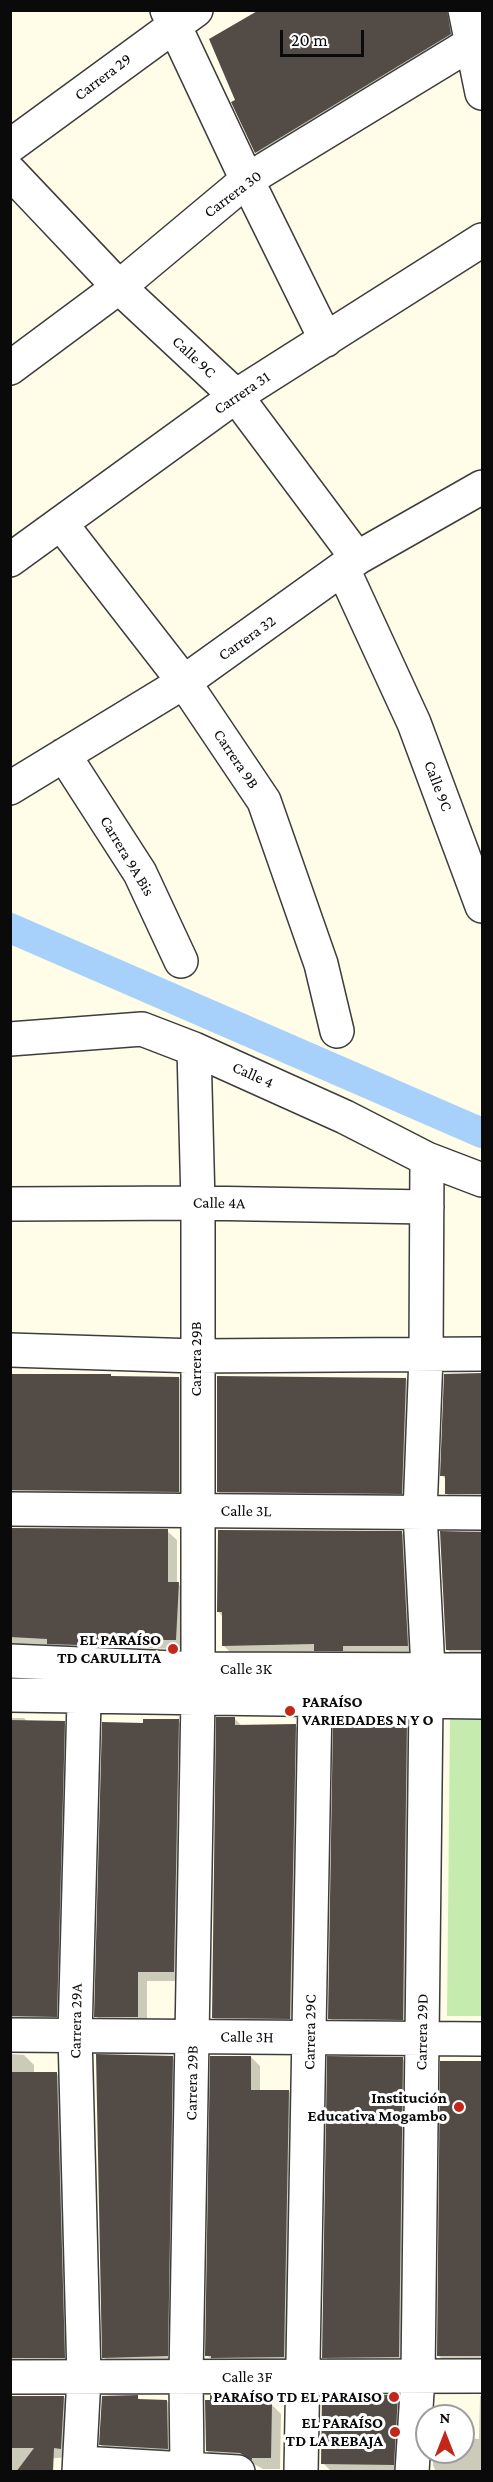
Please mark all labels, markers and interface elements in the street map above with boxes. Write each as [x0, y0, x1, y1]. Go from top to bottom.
scale bar [283, 18, 367, 56]
text: 20 m [291, 30, 328, 50]
street label: Carrera 29 [71, 49, 135, 105]
street label: Carrera 30 [200, 166, 266, 222]
street label: Calle 9C [168, 332, 220, 382]
street label: Carrera 31 [210, 367, 274, 419]
street label: Carrera 32 [215, 611, 279, 665]
street label: Carrera 9B [209, 726, 263, 792]
street label: Calle 9C [420, 758, 456, 814]
street label: Carrera 9A Bis [96, 813, 158, 899]
street label: Calle 4 [229, 1057, 277, 1093]
street label: Calle 4A [193, 1193, 245, 1213]
street label: Carrera 29B [186, 1321, 206, 1397]
street label: Calle 3L [220, 1501, 272, 1521]
place label: EL PARAÍSO TD CARULLITA [57, 1630, 161, 1668]
marker: EL PARAÍSO TD CARULLITA [166, 1642, 180, 1656]
street label: Calle 3K [220, 1659, 272, 1679]
place label: PARAÍSO VARIEDADES N Y O [302, 1692, 434, 1730]
marker: PARAÍSO VARIEDADES N Y O [283, 1704, 297, 1718]
street label: Carrera 29A [66, 1983, 86, 2059]
street label: Carrera 29D [412, 1993, 432, 2071]
street label: Carrera 29C [300, 1994, 320, 2070]
street label: Calle 3H [220, 2027, 274, 2047]
street label: Carrera 29B [182, 2045, 202, 2121]
place label: Institución Educativa Mogambo [308, 2088, 447, 2126]
marker: Institución Educativa Mogambo [452, 2100, 466, 2114]
street label: Calle 3F [222, 2367, 272, 2387]
place label: PARAÍSO TD EL PARAISO [213, 2387, 382, 2407]
marker: PARAÍSO TD EL PARAISO [387, 2390, 401, 2404]
north arrow [415, 2404, 475, 2464]
text: N [440, 2409, 450, 2426]
place label: EL PARAÍSO TD LA REBAJA [286, 2413, 383, 2451]
marker: EL PARAÍSO TD LA REBAJA [388, 2425, 402, 2439]

